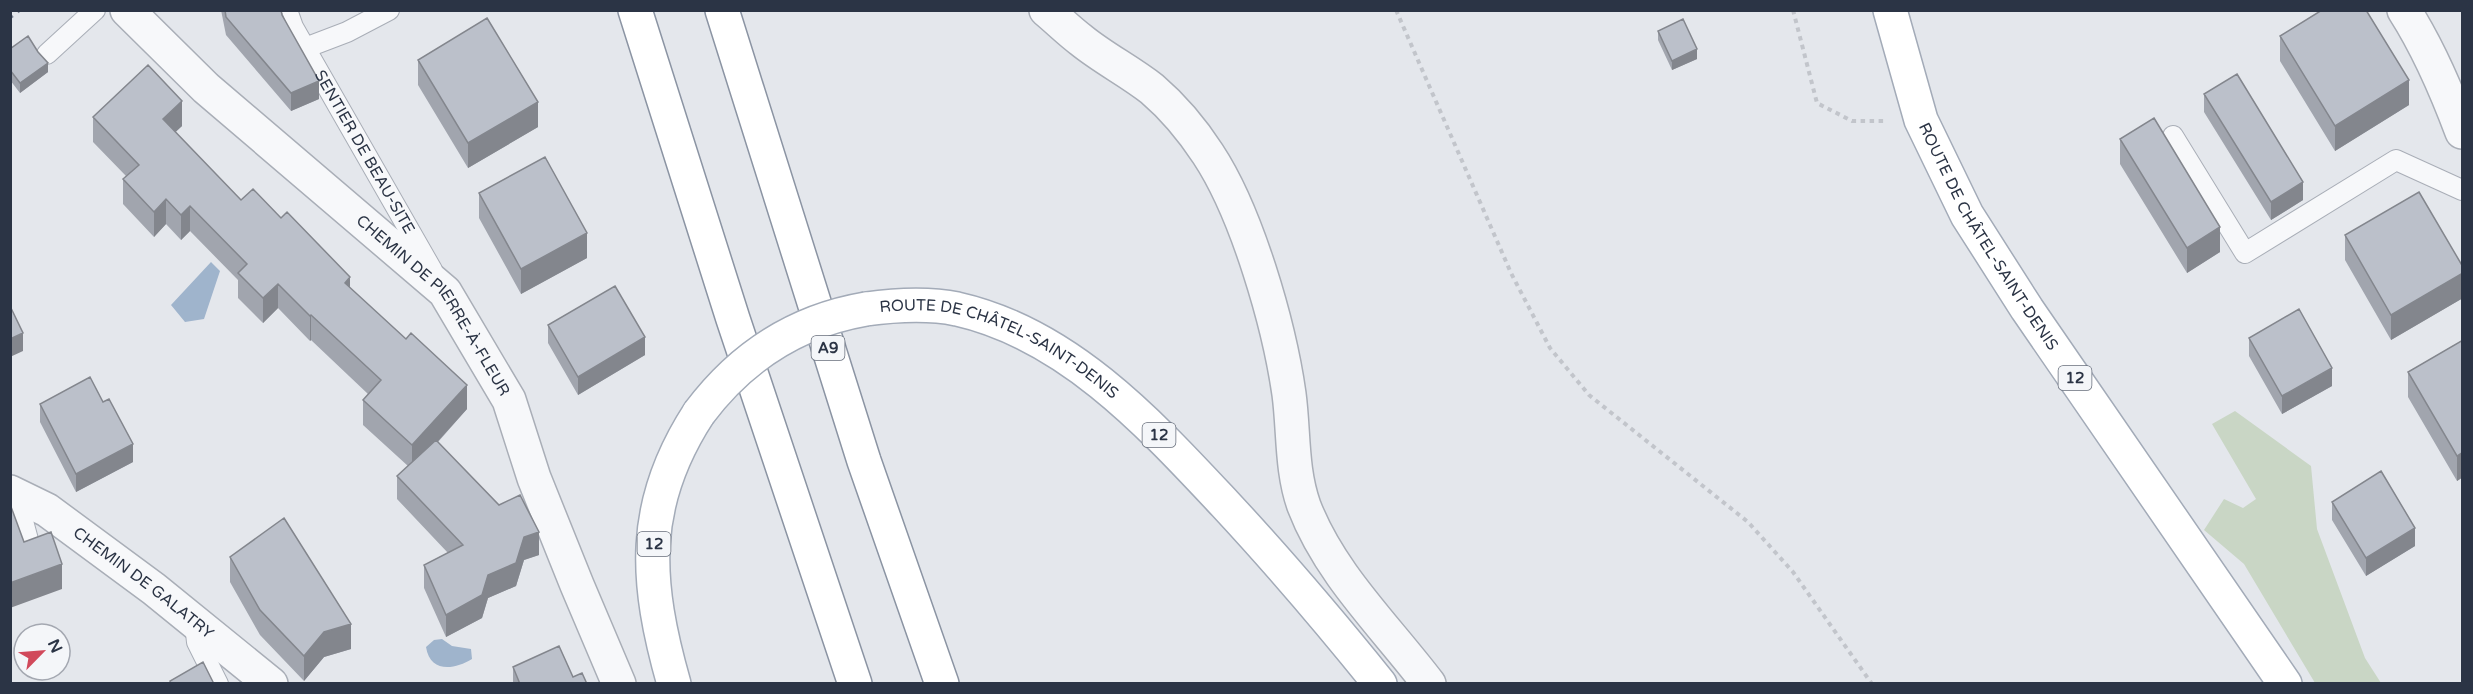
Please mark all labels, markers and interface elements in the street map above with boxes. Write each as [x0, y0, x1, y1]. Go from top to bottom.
street label: SENTIER DE BEAU-SITE [310, 67, 419, 237]
street label: ROUTE DE CHÂTEL-SAINT-DENIS [1914, 120, 2063, 354]
street label: CHEMIN DE PIERRE-À-FLEUR [352, 211, 514, 400]
street label: ROUTE DE CHÂTEL-SAINT-DENIS [879, 295, 1123, 403]
road number: A9 [812, 336, 844, 360]
road number: 12 [2058, 366, 2092, 390]
road number: 12 [1142, 423, 1176, 447]
street label: CHEMIN DE GALATRY [69, 523, 218, 643]
road number: 12 [638, 532, 670, 556]
north arrow [12, 622, 72, 682]
text: N [43, 636, 66, 656]

